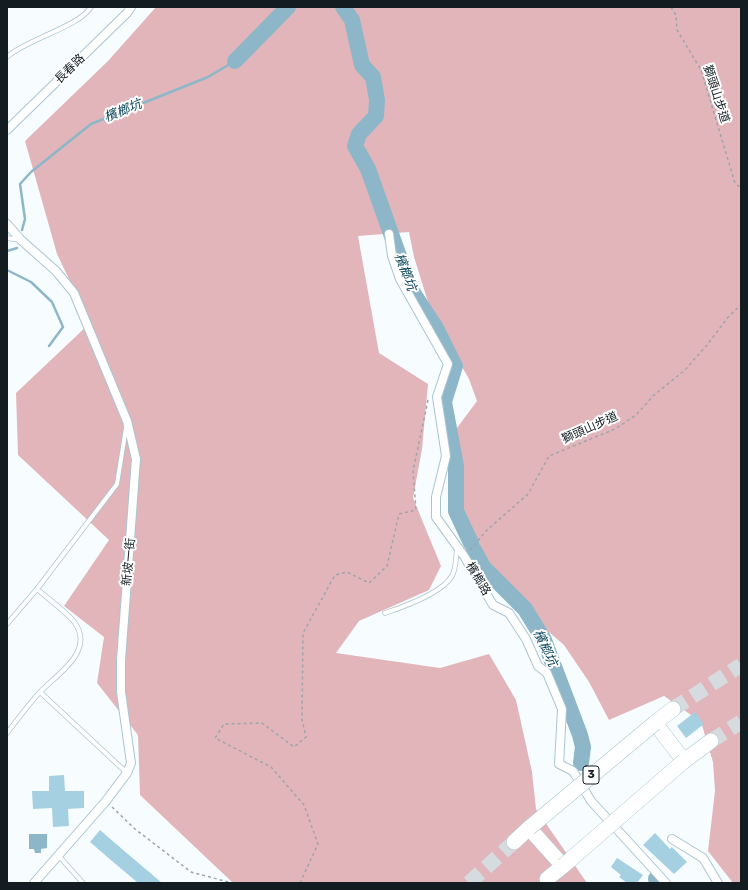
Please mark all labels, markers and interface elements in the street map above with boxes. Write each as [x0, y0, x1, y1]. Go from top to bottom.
street label: 長春路 [52, 51, 88, 87]
street label: 獅頭山步道 [700, 63, 732, 125]
water label: 檳榔坑 [102, 96, 144, 126]
water label: 檳榔坑 [391, 251, 419, 293]
street label: 獅頭山步道 [560, 409, 620, 447]
street label: 新坡一街 [120, 537, 138, 587]
street label: 檳榔路 [463, 560, 493, 598]
water label: 檳榔坑 [530, 627, 560, 669]
road number: 3 [583, 766, 599, 784]

